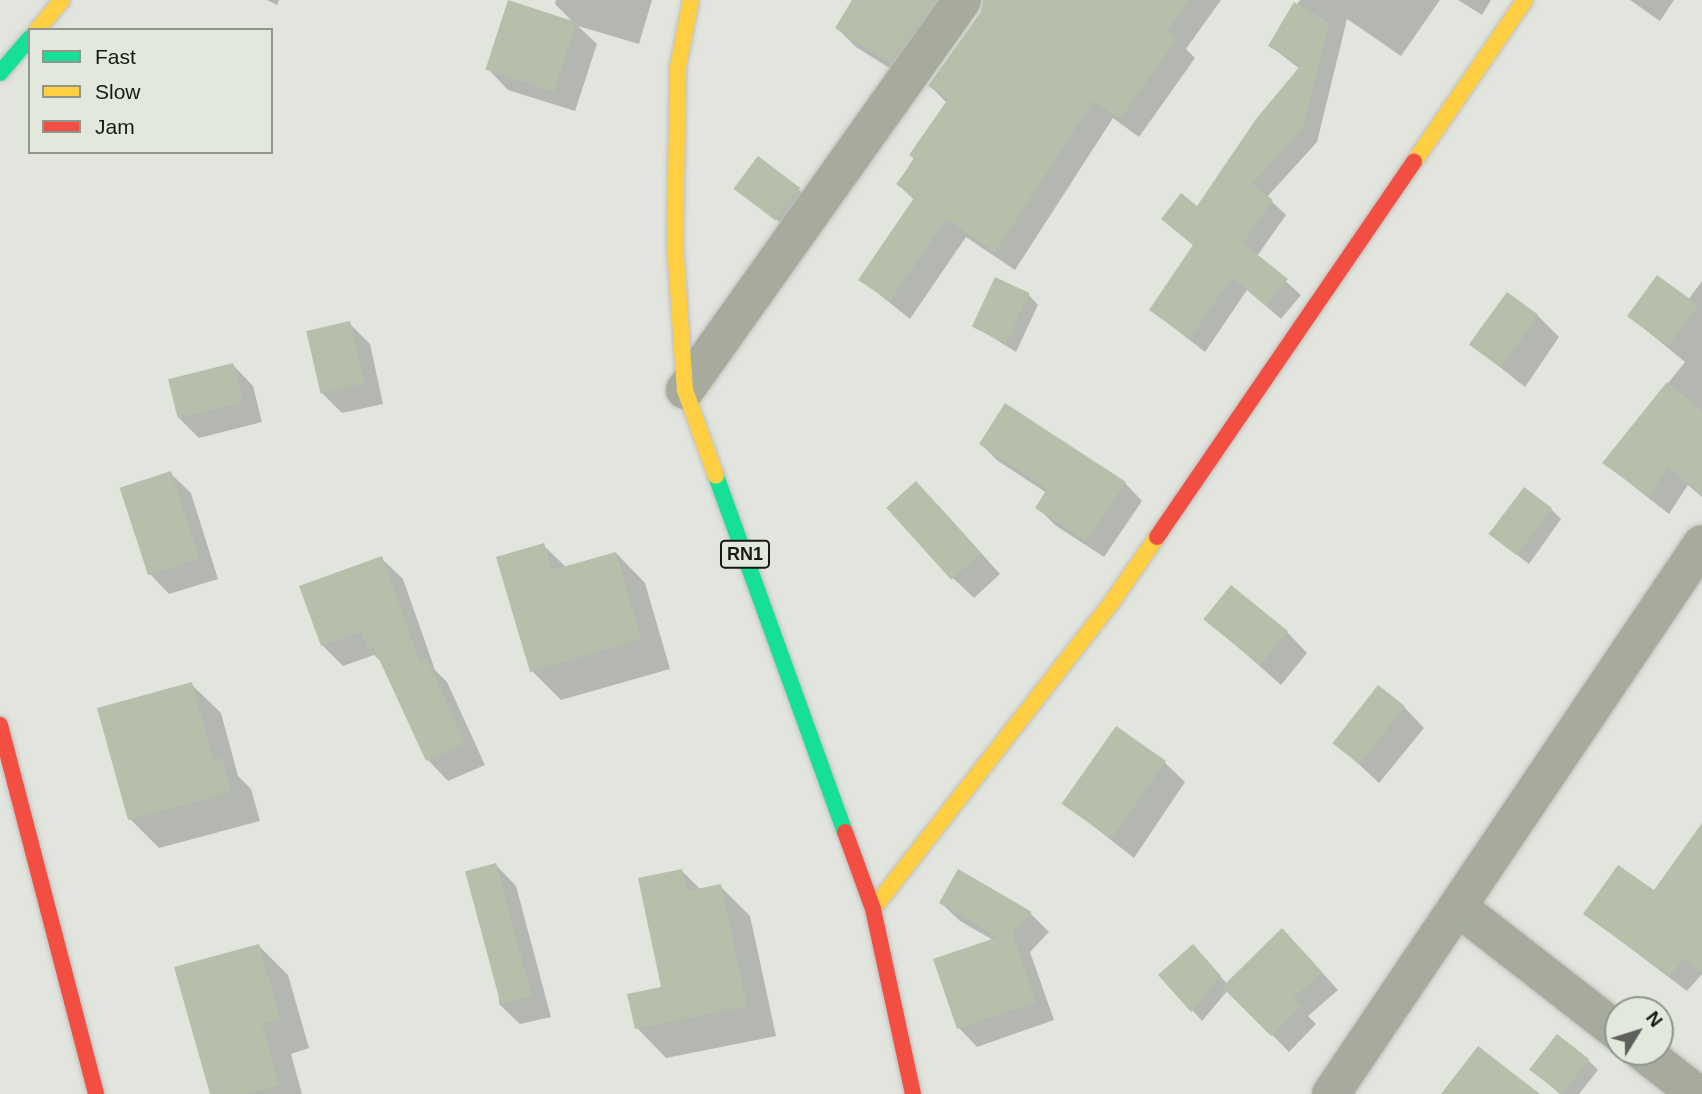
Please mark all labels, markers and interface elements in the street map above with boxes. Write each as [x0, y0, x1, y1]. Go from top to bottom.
legend [28, 28, 273, 154]
text: Fast [95, 45, 136, 68]
text: Slow [95, 80, 141, 103]
text: Jam [95, 115, 135, 138]
road number: RN1 [719, 540, 771, 568]
north arrow [1604, 996, 1674, 1066]
text: N [1642, 1007, 1667, 1031]

